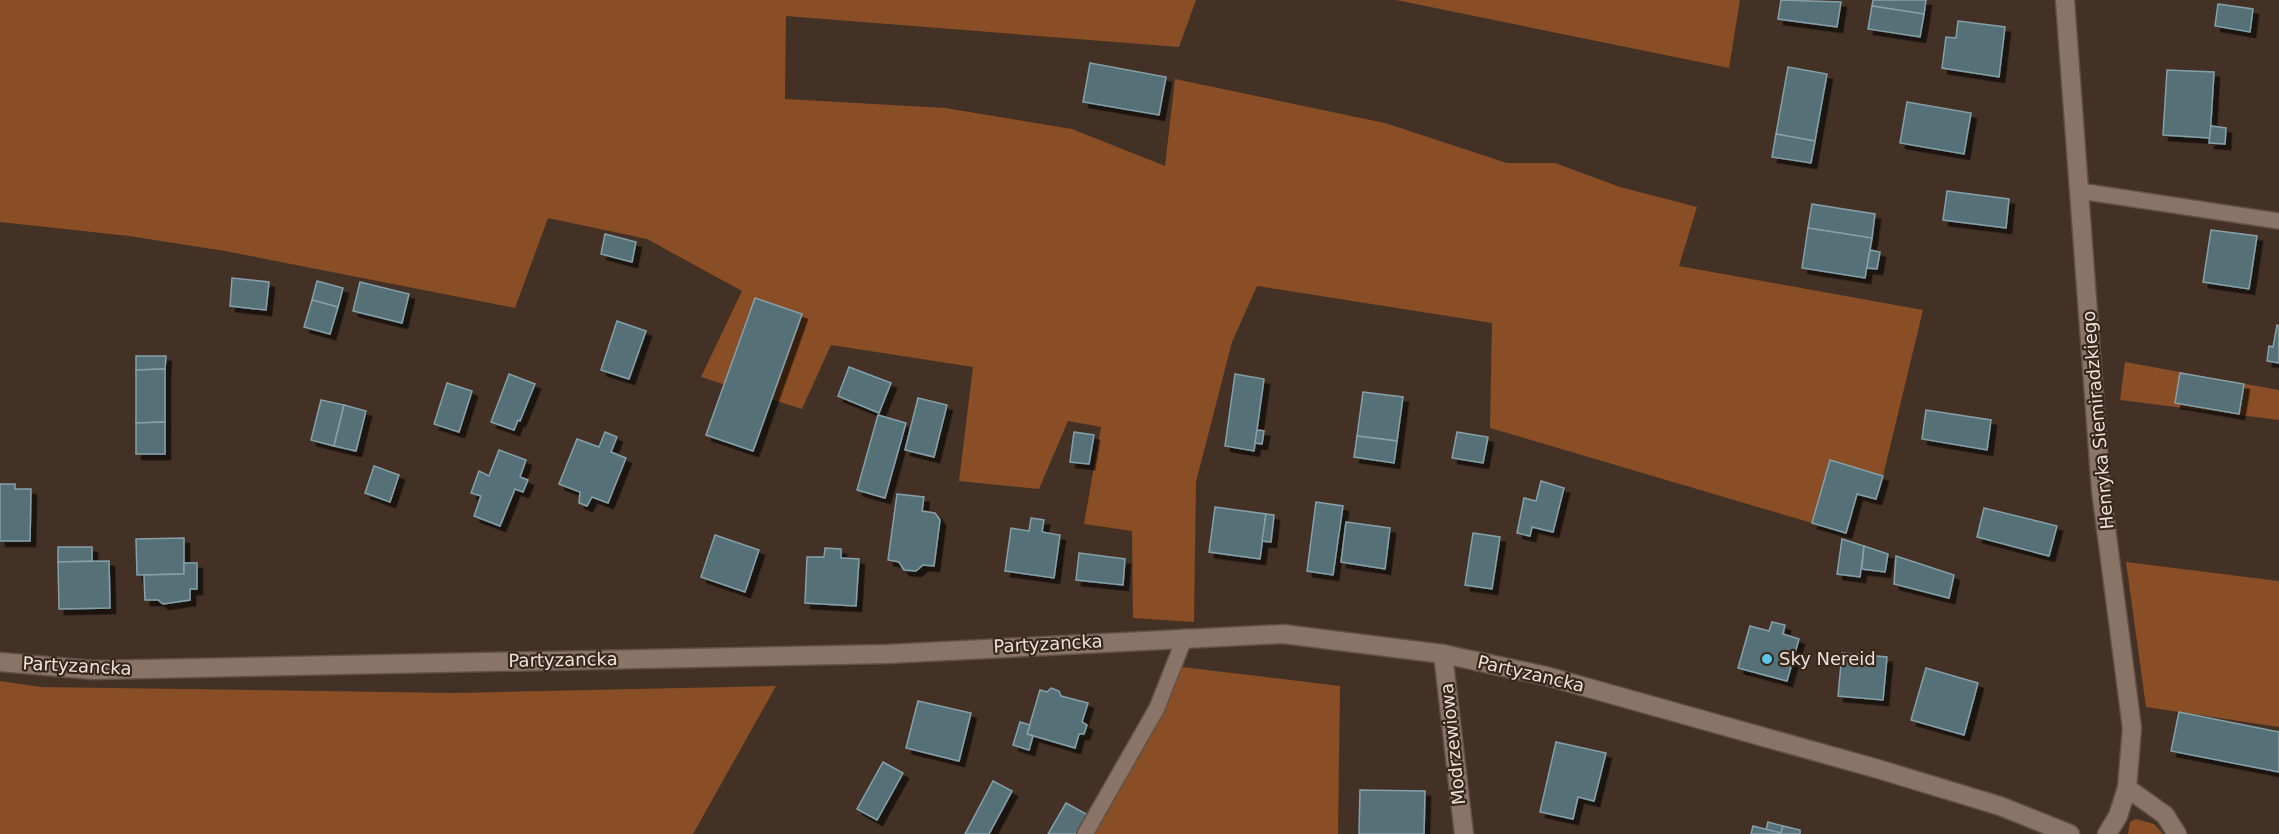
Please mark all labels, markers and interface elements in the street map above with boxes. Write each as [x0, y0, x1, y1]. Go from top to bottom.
street label: Henryka Siemiradzkiego [2077, 310, 2118, 530]
street label: Partyzancka [993, 630, 1103, 657]
street label: Partyzancka [508, 648, 618, 671]
place label: Sky Nereid [1779, 648, 1876, 669]
street label: Partyzancka [1476, 651, 1587, 696]
street label: Partyzancka [22, 652, 132, 679]
marker: Sky Nereid [1760, 652, 1774, 666]
street label: Modrzewiowa [1436, 682, 1469, 806]

